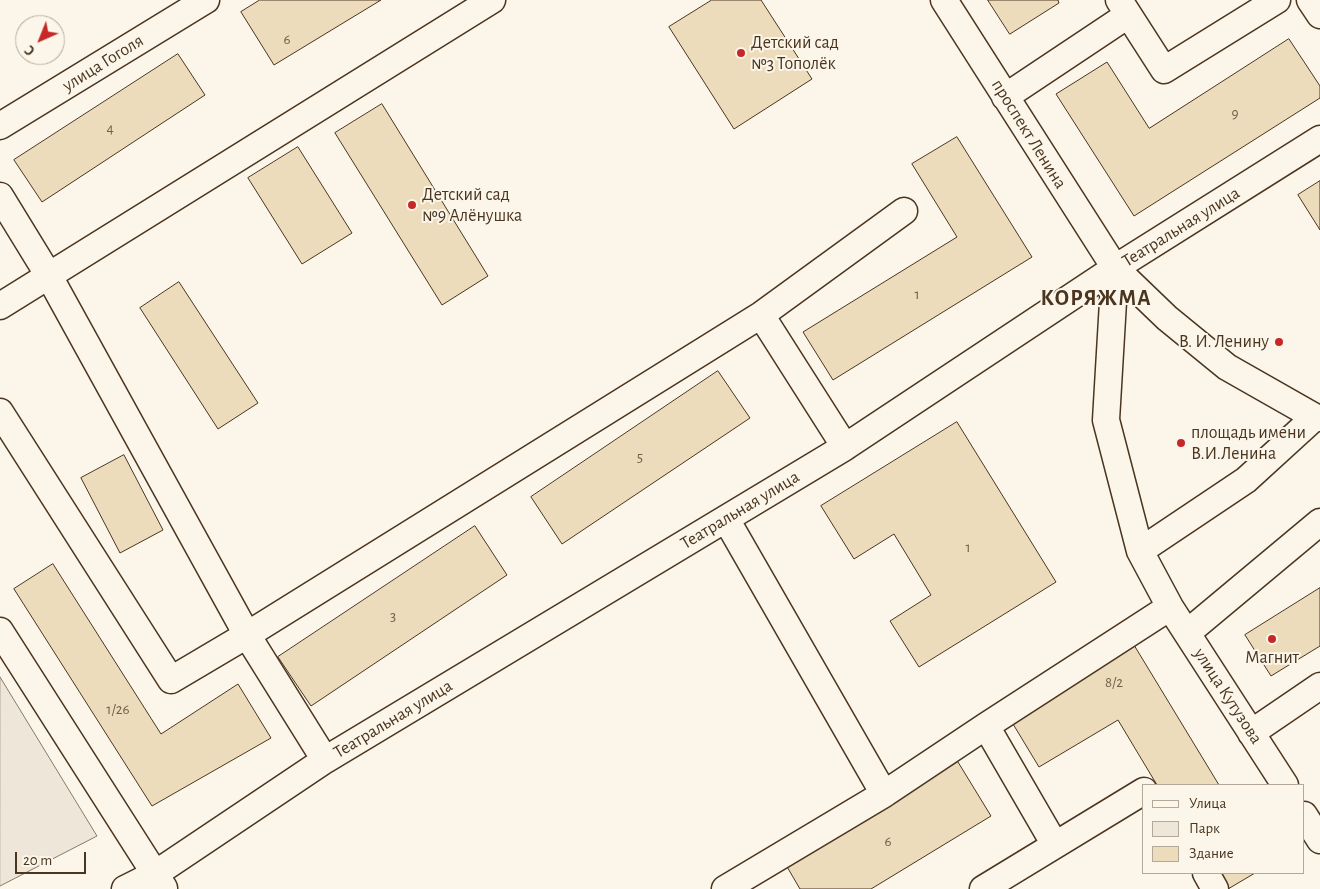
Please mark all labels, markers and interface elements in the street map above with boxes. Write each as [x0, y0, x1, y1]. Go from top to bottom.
north arrow [15, 15, 65, 65]
street label: улица Гоголя [59, 30, 147, 96]
house number: 6 [283, 30, 291, 48]
place label: Детский сад №3 Тополёк [751, 32, 839, 74]
text: С [23, 42, 38, 58]
marker: Детский сад №3 Тополёк [735, 47, 747, 59]
street label: проспект Ленина [987, 75, 1071, 193]
house number: 9 [1231, 104, 1239, 122]
house number: 4 [106, 119, 114, 137]
street label: Театральная улица [1118, 182, 1244, 272]
place label: Детский сад №9 Алёнушка [422, 184, 522, 226]
marker: Детский сад №9 Алёнушка [406, 199, 418, 211]
house number: 1 [914, 285, 920, 303]
district label: КОРЯЖМА [1040, 285, 1152, 311]
place label: В. И. Ленину [1179, 331, 1269, 353]
marker: В. И. Ленину [1273, 336, 1285, 348]
place label: площадь имени В.И.Ленина [1191, 422, 1306, 464]
marker: площадь имени В.И.Ленина [1175, 437, 1187, 449]
house number: 5 [637, 448, 643, 466]
street label: Театральная улица [677, 466, 803, 554]
house number: 1 [965, 538, 971, 556]
house number: 3 [390, 607, 396, 625]
marker: Магнит [1266, 633, 1278, 645]
street label: улица Кутузова [1189, 644, 1267, 748]
place label: Магнит [1245, 647, 1299, 669]
house number: 8/2 [1105, 673, 1123, 691]
street label: Театральная улица [330, 675, 456, 763]
house number: 1/26 [106, 700, 130, 718]
legend [1142, 784, 1305, 874]
text: Улица [1189, 796, 1226, 811]
text: Парк [1189, 821, 1220, 836]
house number: 6 [884, 832, 892, 850]
scale bar [18, 842, 89, 874]
text: Здание [1189, 846, 1234, 861]
text: 20 m [23, 853, 52, 868]

